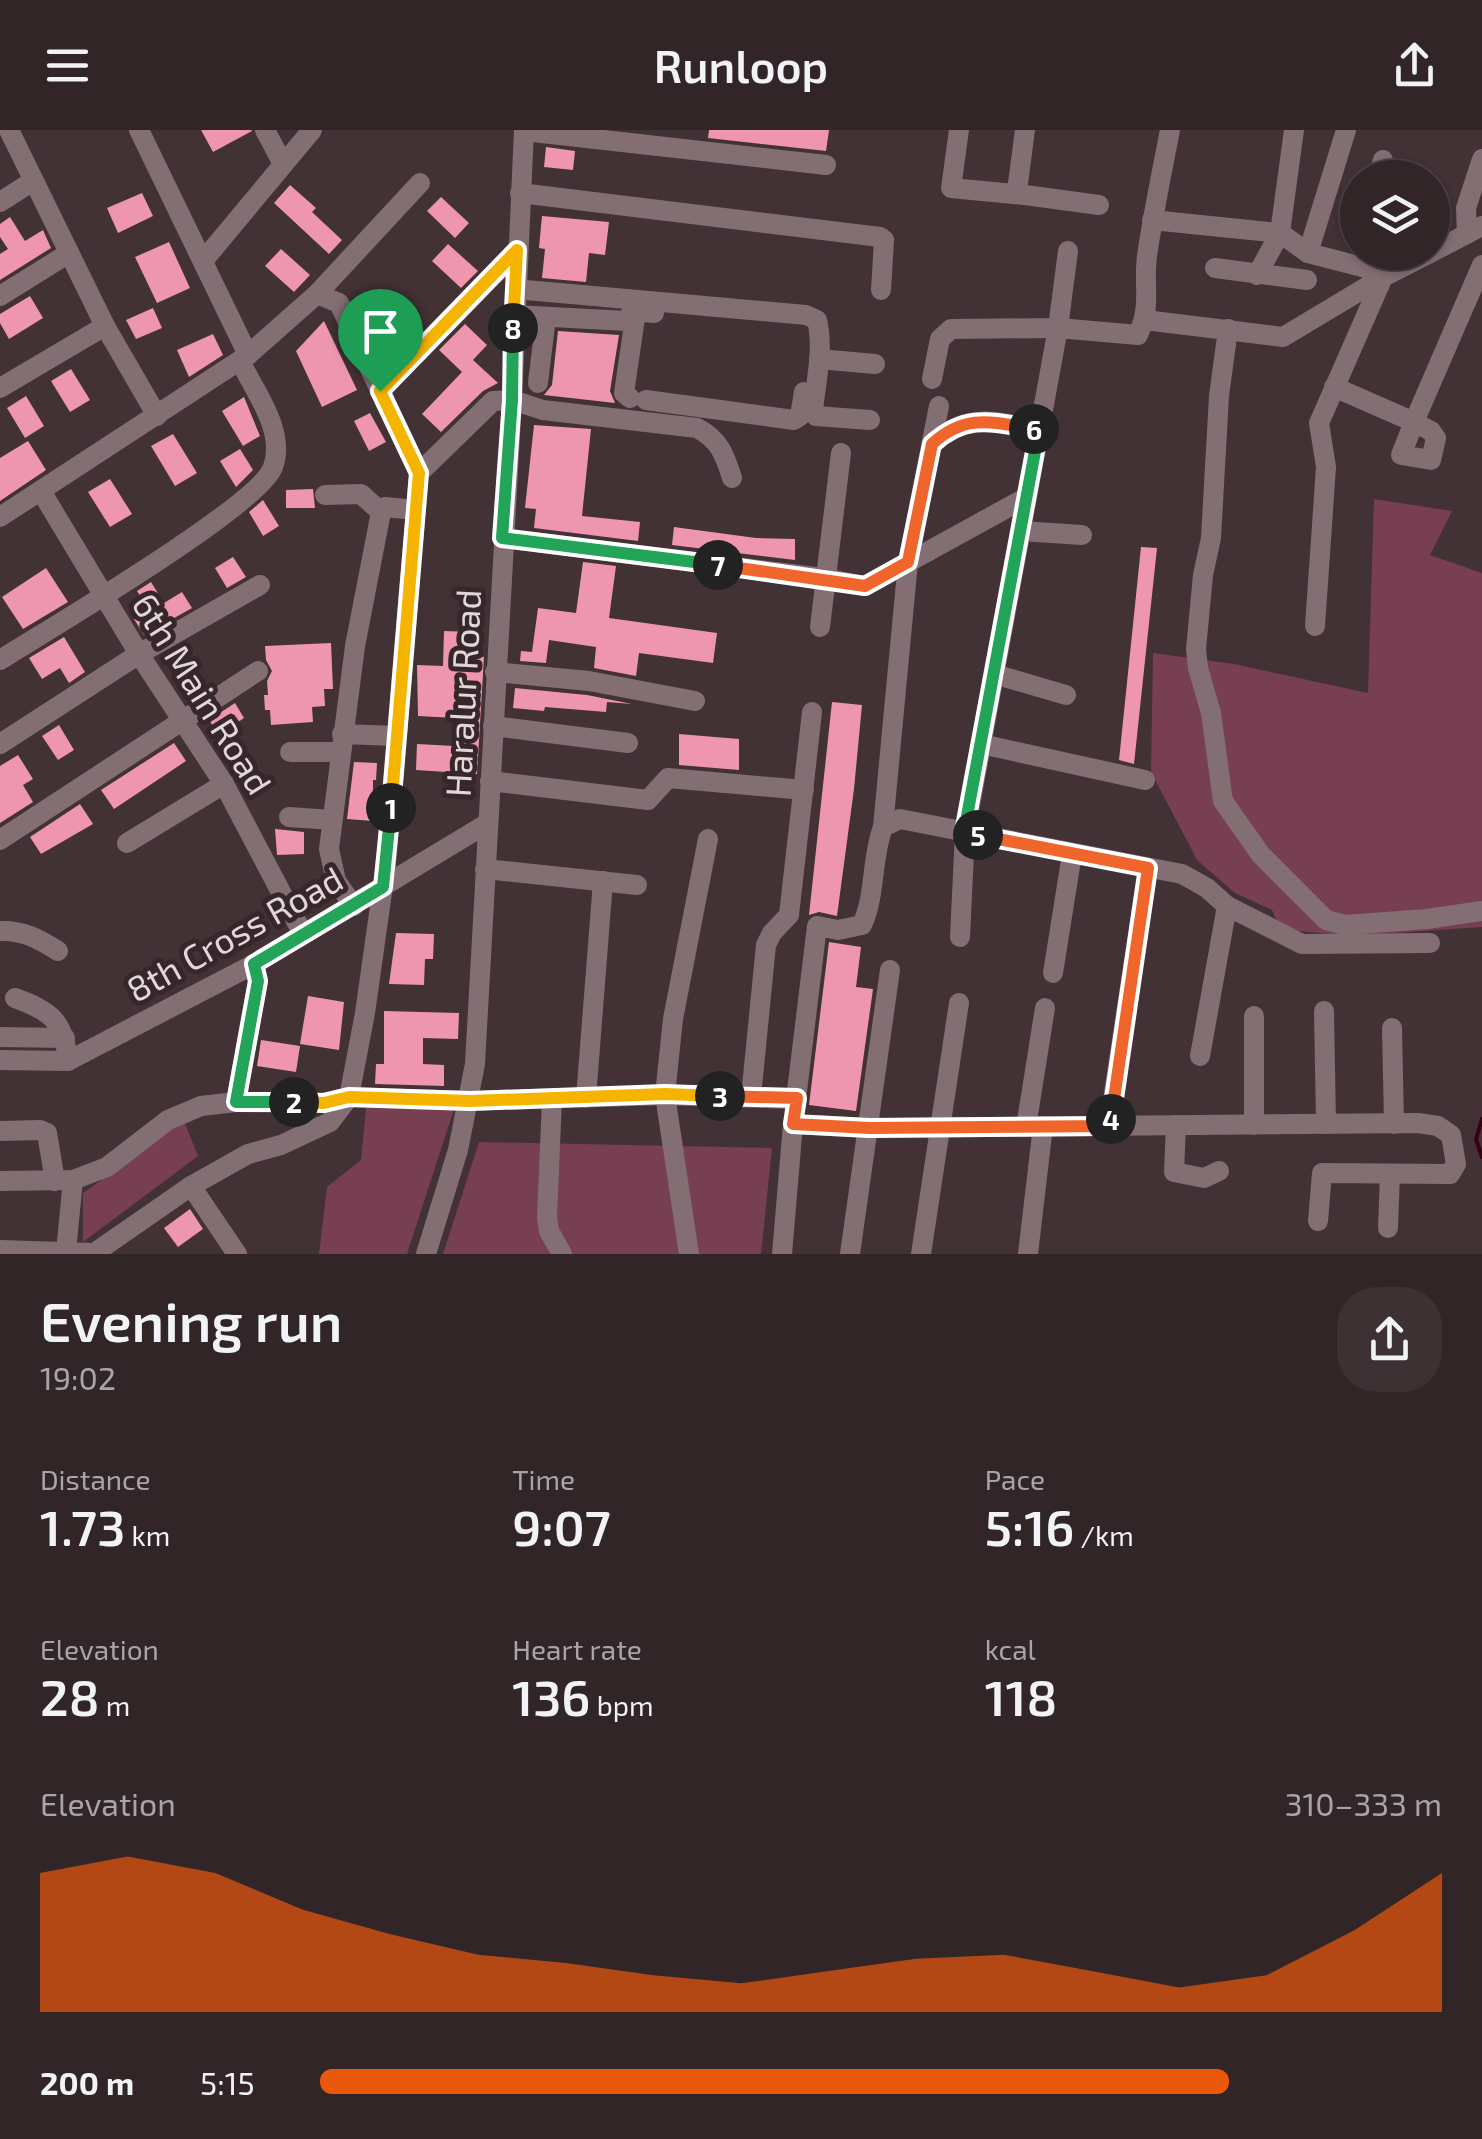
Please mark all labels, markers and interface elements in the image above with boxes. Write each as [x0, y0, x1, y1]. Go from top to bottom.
icon: menu [40, 38, 95, 93]
text: Runloop [654, 38, 828, 92]
icon: share [1387, 38, 1442, 93]
map controls [1340, 160, 1450, 270]
button: layers [1340, 160, 1450, 270]
pin [338, 289, 423, 392]
pin: 8 [488, 303, 538, 353]
icon: arrive [353, 304, 408, 359]
text: 8 [504, 311, 522, 345]
pin: 6 [1009, 404, 1059, 454]
text: 6 [1026, 412, 1042, 446]
pin: 7 [693, 540, 743, 590]
text: 7 [711, 548, 725, 582]
street label: 6th Main Road [125, 585, 281, 801]
street label: Haralur Road [436, 588, 488, 798]
pin: 1 [366, 783, 416, 833]
text: 1 [385, 791, 397, 825]
pin: 5 [953, 810, 1003, 860]
text: 5 [970, 818, 986, 852]
street label: 8th Cross Road [119, 856, 349, 1010]
pin: 3 [695, 1071, 745, 1121]
pin: 2 [269, 1077, 319, 1127]
text: 3 [712, 1079, 728, 1113]
text: 2 [286, 1085, 302, 1119]
pin: 4 [1086, 1094, 1136, 1144]
text: 4 [1102, 1102, 1120, 1136]
text: Evening run [40, 1287, 342, 1353]
button: share [1337, 1287, 1442, 1392]
text: 19:02 [40, 1358, 116, 1396]
text: Distance [40, 1462, 151, 1496]
text: Time [512, 1462, 575, 1496]
text: Pace [985, 1462, 1045, 1496]
text: 1.73 [40, 1496, 125, 1556]
text: 9:07 [512, 1496, 611, 1556]
text: 5:16 [985, 1496, 1074, 1556]
text: km [125, 1518, 170, 1552]
text: /km [1074, 1518, 1134, 1552]
text: Elevation [40, 1632, 159, 1666]
text: Heart rate [512, 1632, 642, 1666]
text: kcal [985, 1632, 1036, 1666]
text: 28 [40, 1666, 99, 1726]
text: 136 [512, 1666, 590, 1726]
text: 118 [985, 1666, 1057, 1726]
text: m [99, 1688, 130, 1722]
text: bpm [590, 1688, 653, 1722]
text: Elevation [40, 1784, 176, 1822]
text: 310–333 m [1285, 1784, 1442, 1822]
text: 200 m [40, 2063, 134, 2101]
text: 5:15 [200, 2063, 255, 2101]

